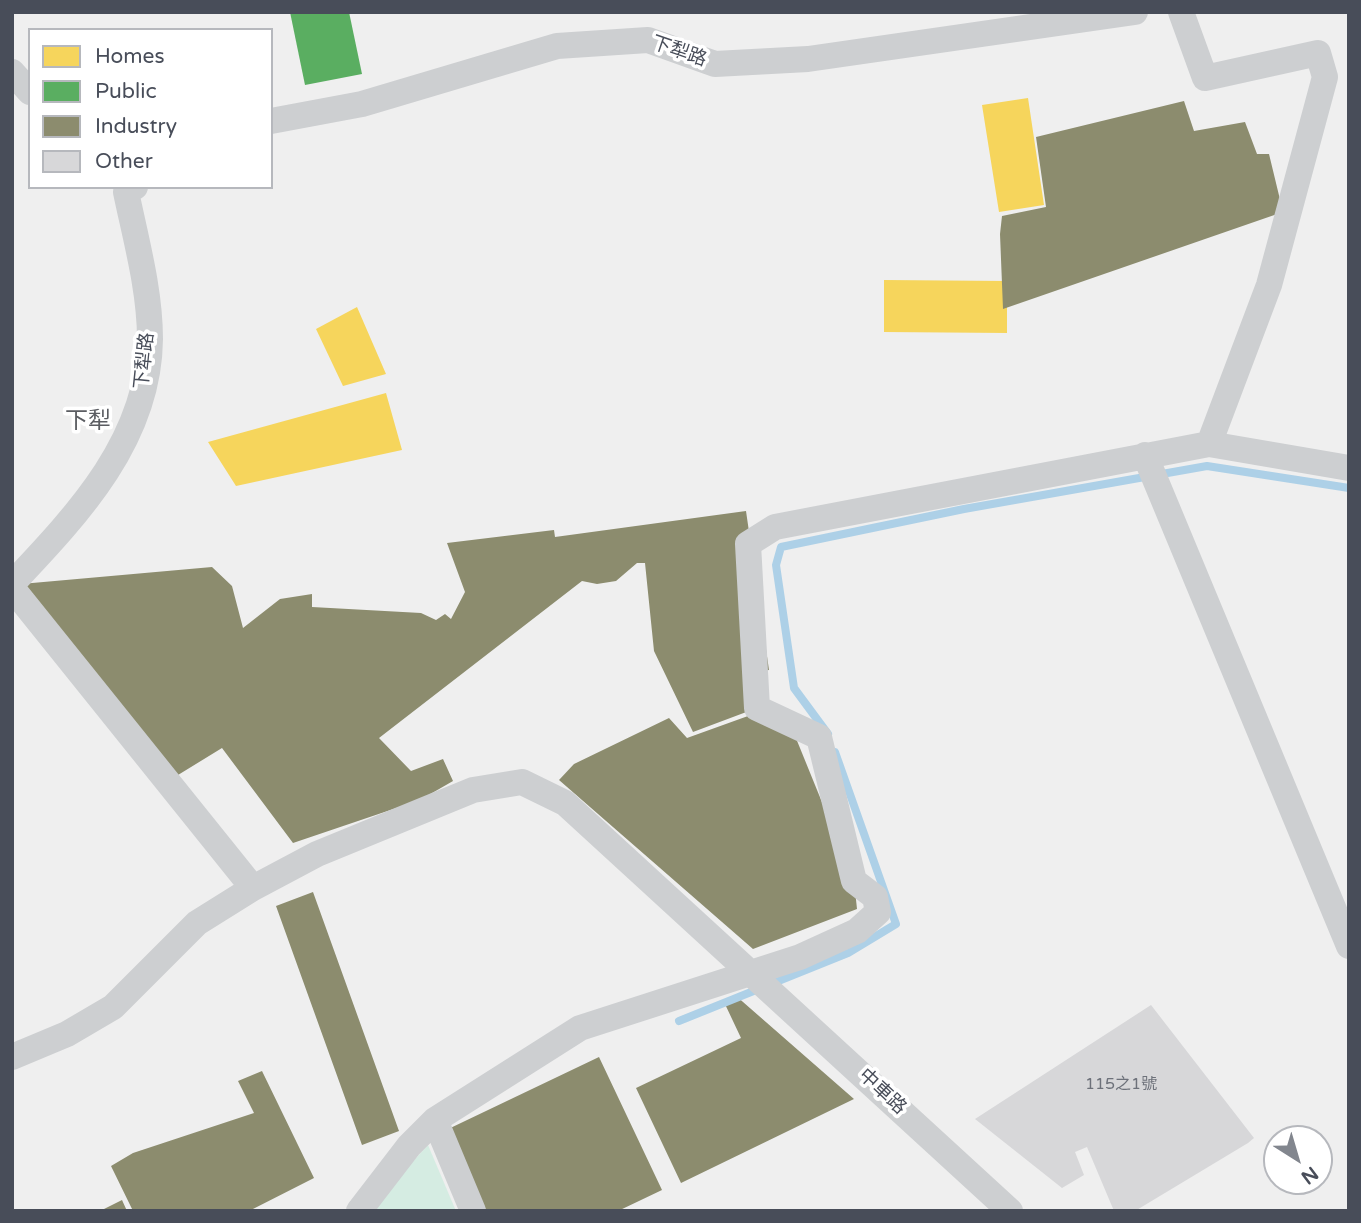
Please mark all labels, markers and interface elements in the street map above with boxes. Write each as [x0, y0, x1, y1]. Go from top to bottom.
legend [28, 28, 273, 189]
street label: 下犁路 [648, 32, 710, 72]
text: Homes [95, 44, 165, 69]
text: Public [95, 79, 157, 104]
text: Industry [95, 114, 177, 139]
text: Other [95, 149, 153, 174]
street label: 下犁路 [131, 331, 159, 391]
district label: 下犁 [65, 408, 111, 436]
street label: 中車路 [853, 1064, 911, 1120]
house number: 115之1號 [1085, 1075, 1157, 1095]
north arrow [1263, 1125, 1333, 1195]
text: N [1297, 1162, 1322, 1189]

